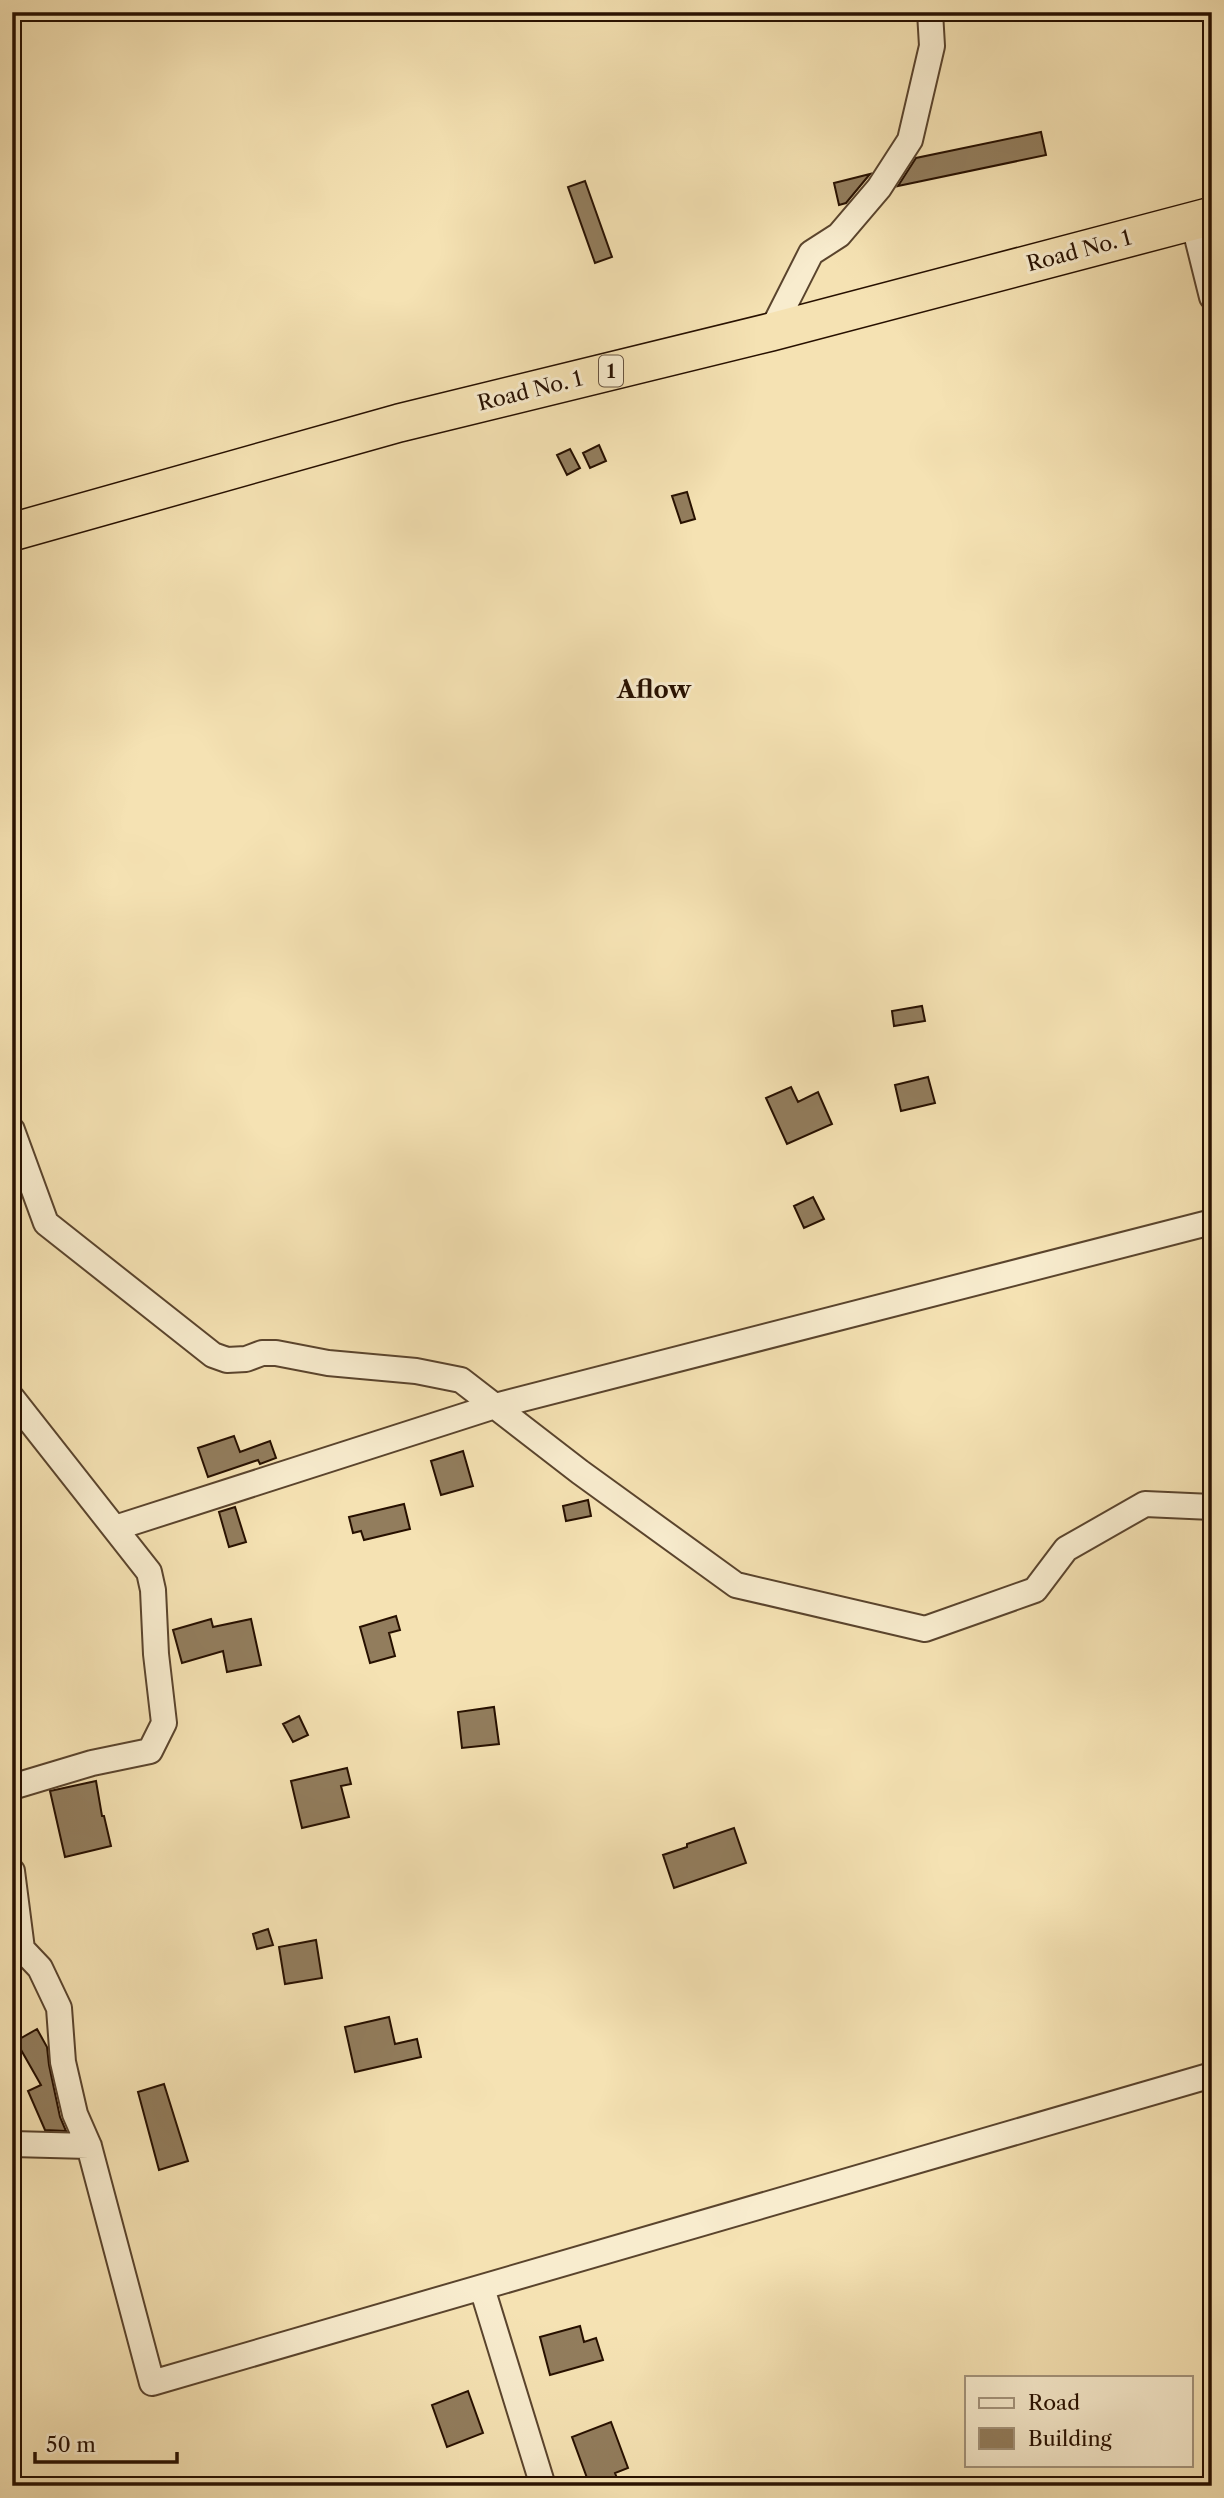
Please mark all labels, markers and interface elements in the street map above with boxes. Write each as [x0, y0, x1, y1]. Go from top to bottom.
street label: Road No. 1 [1024, 225, 1134, 276]
road number: 1 [599, 356, 623, 386]
street label: Road No. 1 [475, 365, 585, 416]
district label: Aflow [616, 675, 692, 704]
legend [965, 2376, 1192, 2466]
text: Road [1028, 2390, 1080, 2415]
scale bar [35, 2421, 177, 2465]
text: Building [1028, 2426, 1113, 2451]
text: 50 m [46, 2432, 96, 2457]

